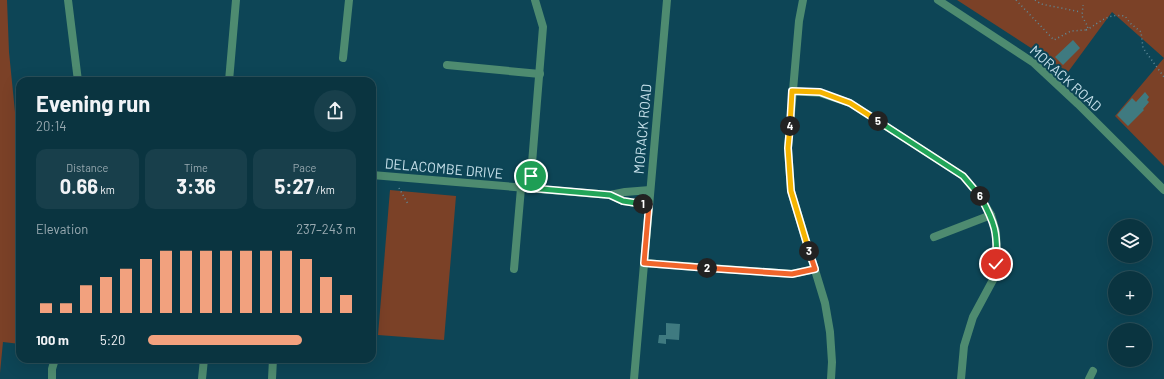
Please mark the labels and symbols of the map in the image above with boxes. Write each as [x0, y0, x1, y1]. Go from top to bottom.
street label: MORACK ROAD [1027, 41, 1105, 115]
street label: MORACK ROAD [630, 83, 654, 175]
pin: 5 [868, 111, 888, 131]
pin: 4 [780, 116, 800, 136]
street label: DELACOMBE DRIVE [384, 154, 504, 182]
pin [514, 159, 548, 193]
pin: 6 [970, 186, 990, 206]
pin: 1 [633, 194, 653, 214]
pin: 3 [799, 241, 819, 261]
pin [979, 247, 1013, 281]
pin: 2 [697, 258, 717, 278]

